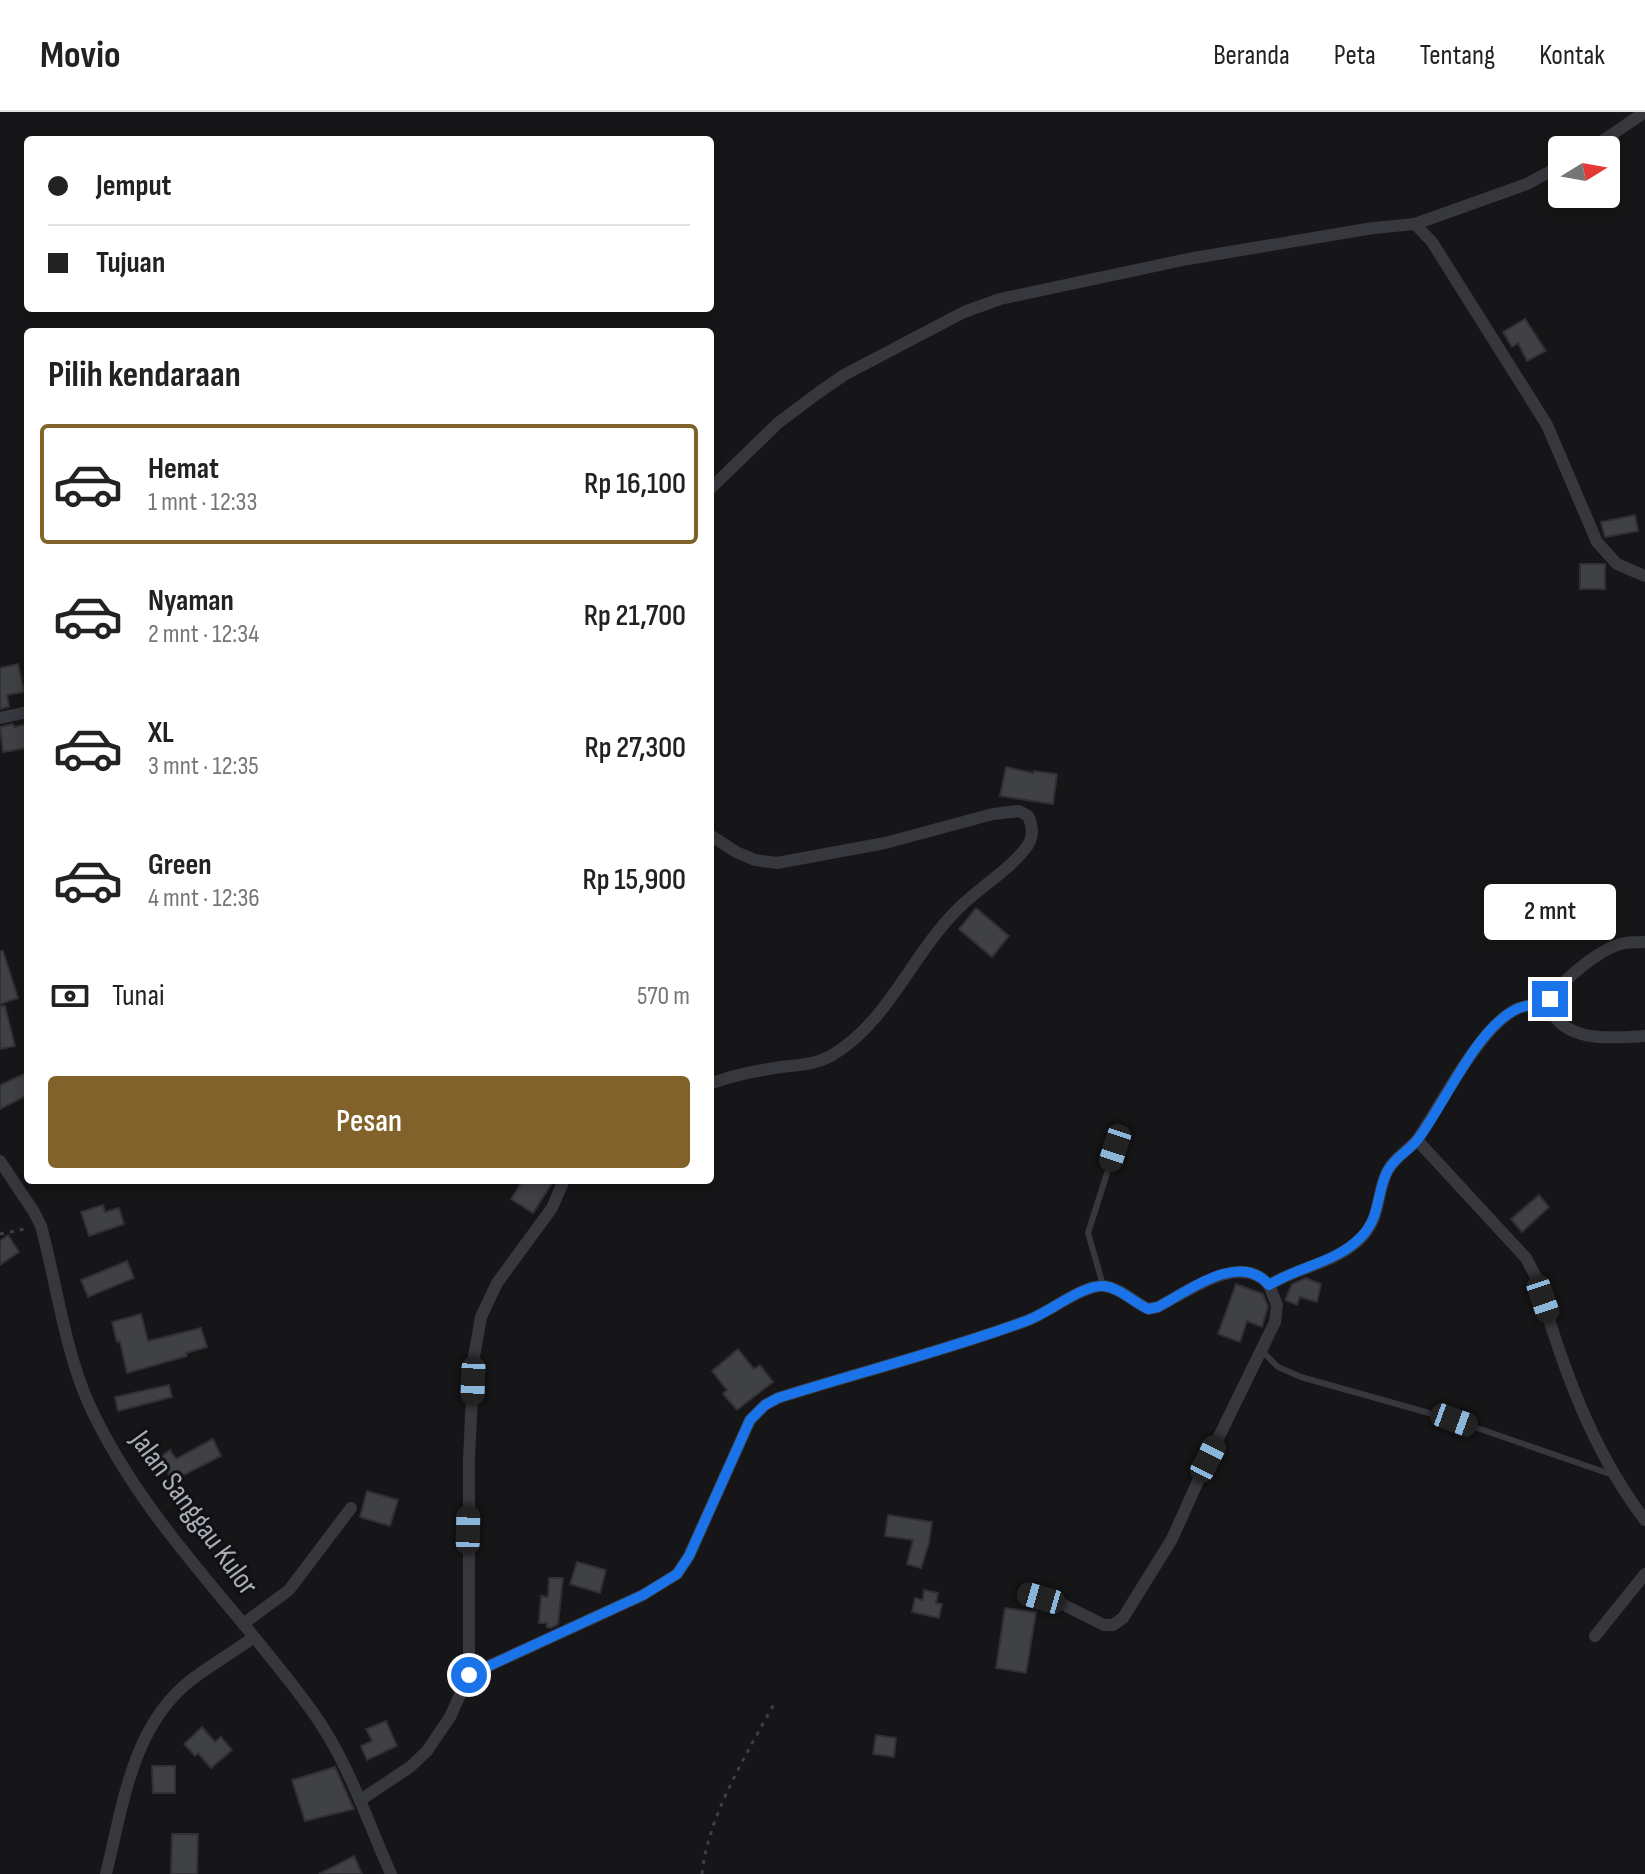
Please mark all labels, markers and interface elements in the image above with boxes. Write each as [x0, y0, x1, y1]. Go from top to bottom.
text: Movio [40, 33, 120, 78]
text: Beranda [1213, 39, 1290, 72]
text: Peta [1334, 39, 1376, 72]
text: Tentang [1420, 39, 1495, 72]
text: Kontak [1539, 39, 1605, 72]
north arrow [1548, 136, 1620, 208]
map controls [1548, 136, 1620, 208]
text: Jemput [96, 168, 171, 204]
text: Tujuan [96, 245, 165, 281]
text: Pilih kendaraan [48, 354, 241, 397]
icon: car [52, 448, 124, 520]
text: Hemat [148, 451, 219, 487]
text: Rp 16,100 [584, 466, 686, 502]
text: 1 mnt · 12:33 [148, 487, 257, 518]
icon: car [52, 580, 124, 652]
text: Nyaman [148, 583, 234, 619]
text: Rp 21,700 [584, 598, 686, 634]
text: 2 mnt · 12:34 [148, 619, 259, 650]
icon: car [52, 712, 124, 784]
text: XL [148, 715, 174, 751]
text: Rp 27,300 [584, 730, 686, 766]
text: 3 mnt · 12:35 [148, 751, 259, 782]
icon: car [52, 844, 124, 916]
text: Green [148, 847, 212, 883]
text: Rp 15,900 [582, 862, 686, 898]
text: 4 mnt · 12:36 [148, 883, 260, 914]
callout: 2 mnt [1484, 883, 1616, 939]
text: 2 mnt [1524, 896, 1576, 927]
icon: cash [48, 974, 92, 1018]
text: Tunai [112, 978, 165, 1014]
text: 570 m [637, 981, 690, 1012]
route end [1532, 981, 1568, 1017]
button: Pesan [48, 1076, 690, 1168]
car [1096, 1121, 1134, 1175]
car [1524, 1272, 1562, 1326]
car [460, 1357, 486, 1405]
car [1427, 1401, 1481, 1439]
street label: Jalan Sanggau Kulor [122, 1423, 266, 1603]
car [1186, 1432, 1230, 1486]
car [456, 1506, 480, 1554]
car [1015, 1580, 1067, 1616]
route start [451, 1657, 487, 1693]

